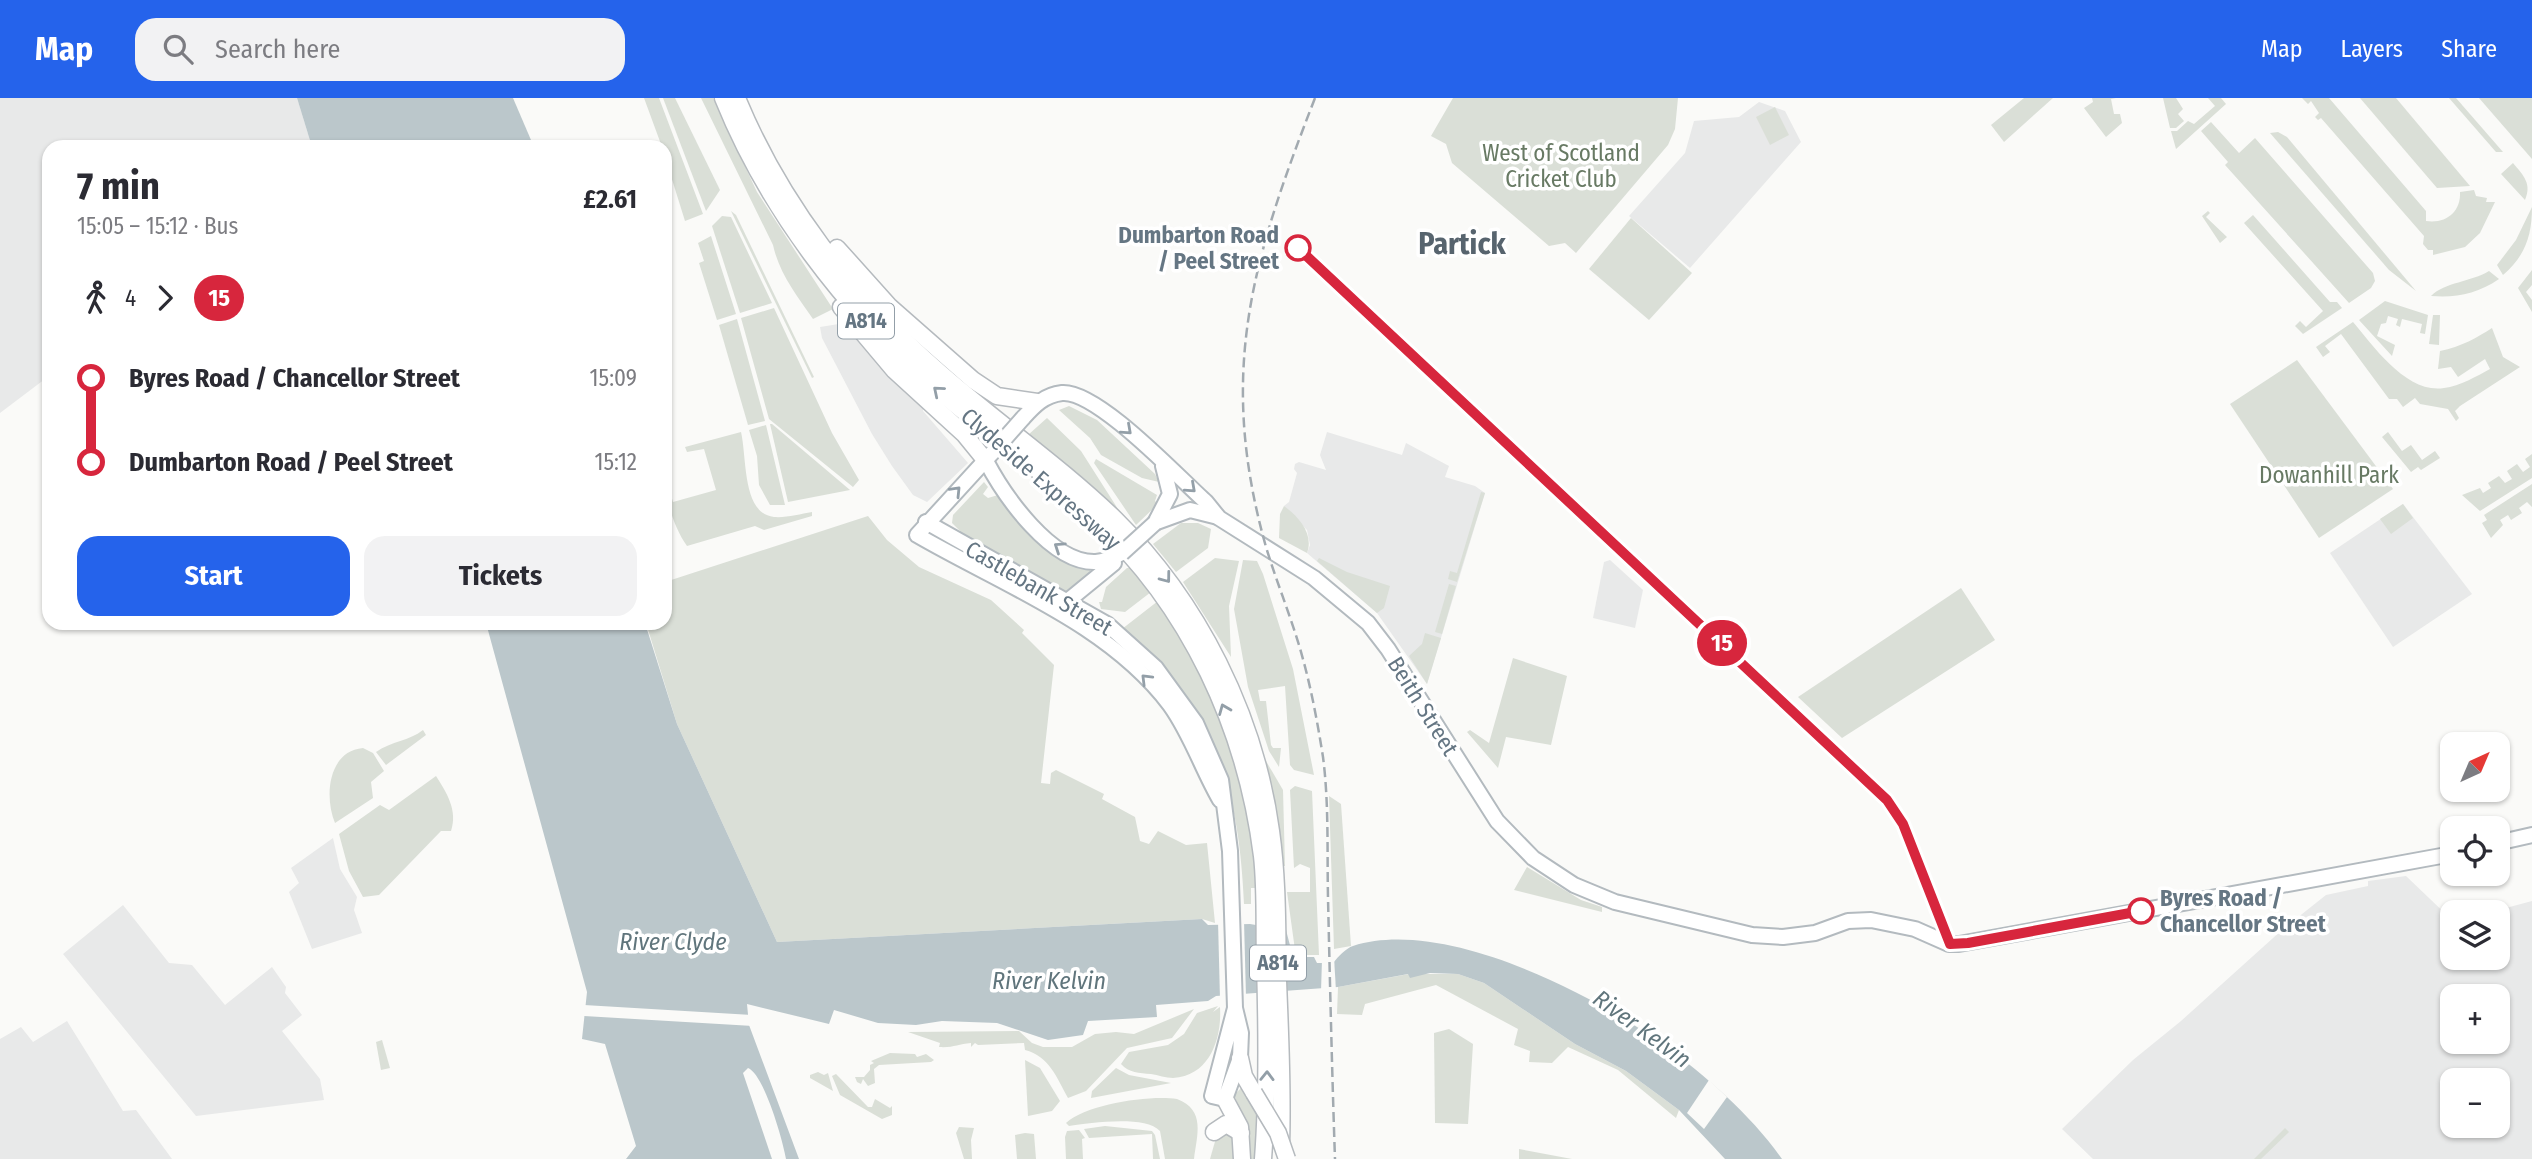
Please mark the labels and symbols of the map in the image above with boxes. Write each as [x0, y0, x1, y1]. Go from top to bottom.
park label: West of Scotland Cricket Club [1482, 139, 1640, 193]
place label: Dumbarton Road / Peel Street [1118, 221, 1280, 275]
district label: Partick [1418, 226, 1506, 262]
marker: Dumbarton Road / Peel Street [1285, 235, 1311, 261]
road number: A814 [838, 304, 894, 339]
one-way arrow [934, 387, 947, 399]
street label: Clydeside Expressway [955, 402, 1127, 557]
one-way arrow [1119, 422, 1132, 435]
park label: Dowanhill Park [2259, 461, 2399, 489]
one-way arrow [1182, 480, 1195, 492]
one-way arrow [947, 486, 960, 499]
street label: Castlebank Street [961, 535, 1118, 642]
one-way arrow [1054, 543, 1067, 555]
one-way arrow [1157, 571, 1170, 583]
line badge: 15 [1690, 620, 1754, 666]
street label: Beith Street [1382, 651, 1465, 761]
one-way arrow [1141, 675, 1154, 688]
one-way arrow [1219, 704, 1233, 716]
north arrow [2440, 732, 2510, 802]
place label: Byres Road / Chancellor Street [2160, 884, 2327, 938]
marker: Byres Road / Chancellor Street [2128, 898, 2154, 924]
water label: River Clyde [619, 928, 727, 956]
road number: A814 [1250, 946, 1306, 980]
water label: River Kelvin [992, 967, 1106, 995]
water label: River Kelvin [1588, 984, 1696, 1074]
one-way arrow [1259, 1070, 1274, 1081]

